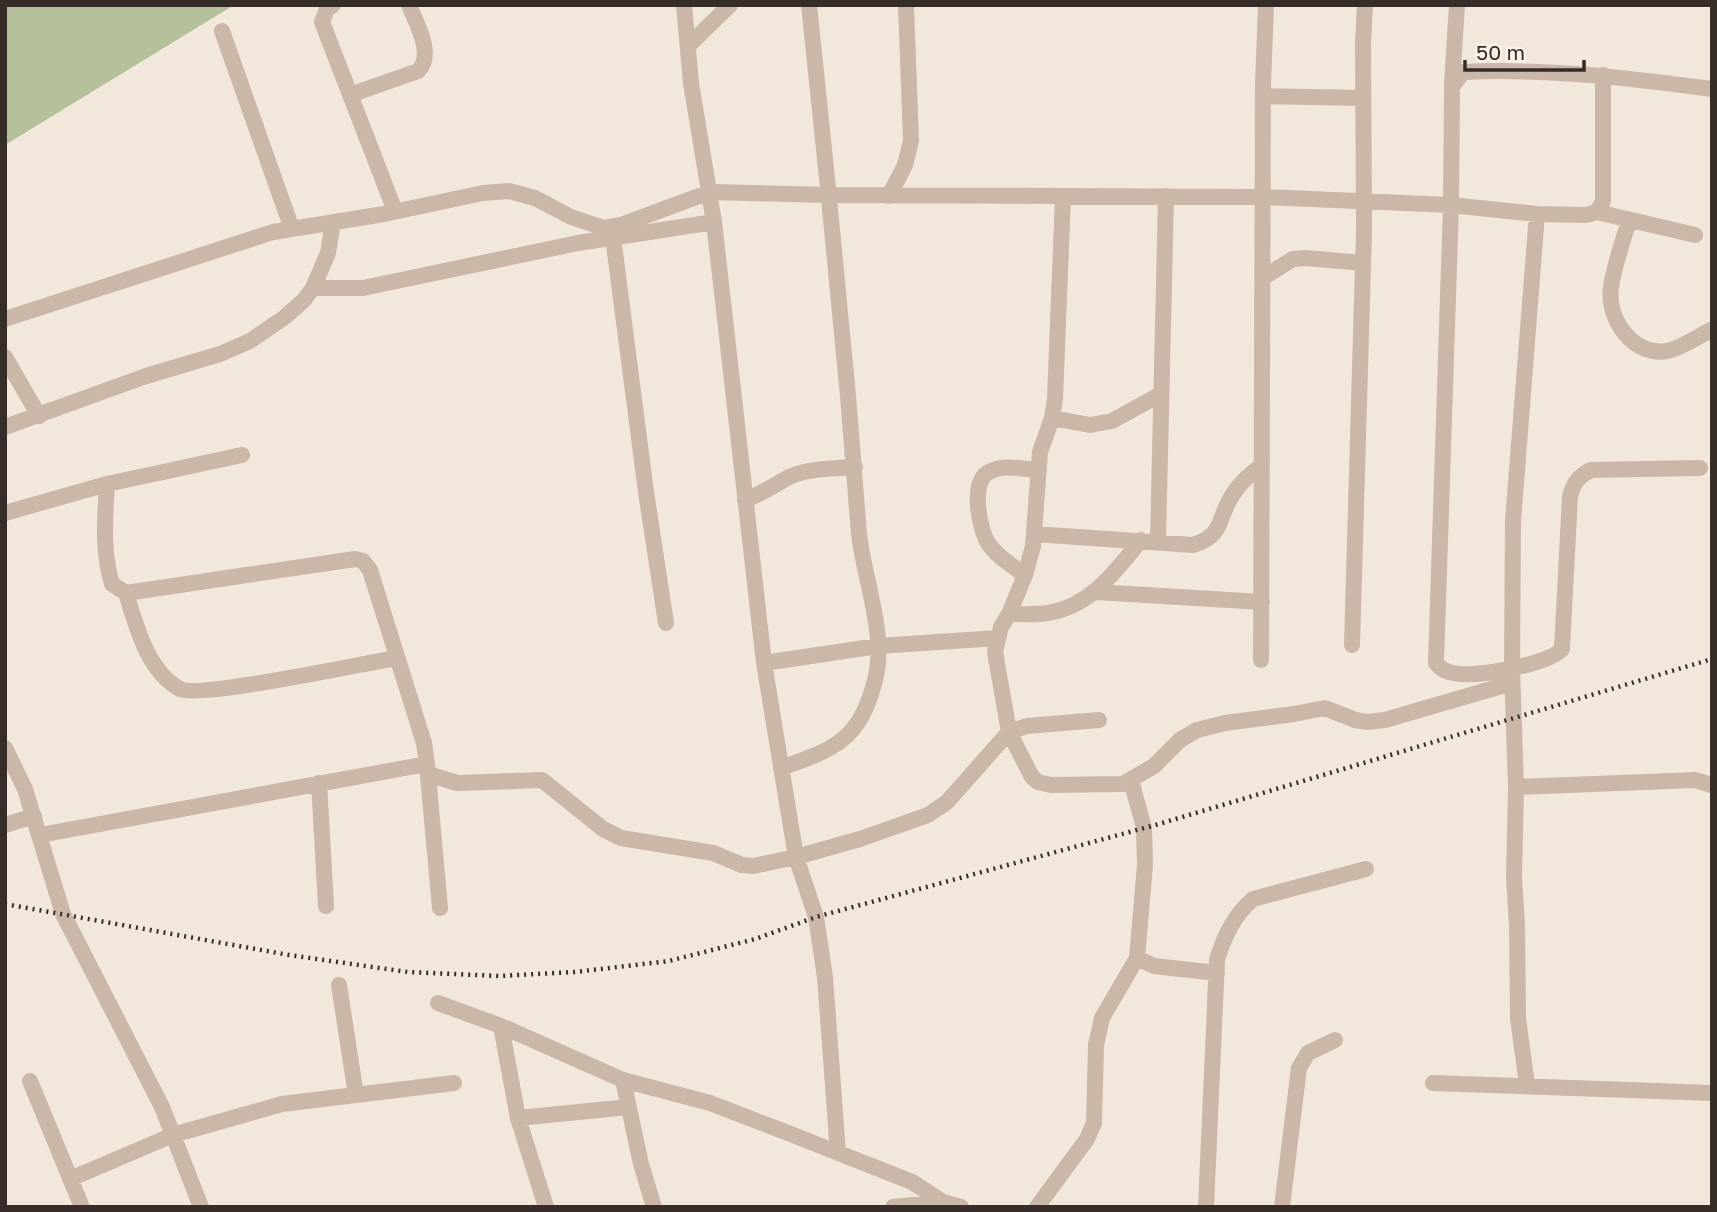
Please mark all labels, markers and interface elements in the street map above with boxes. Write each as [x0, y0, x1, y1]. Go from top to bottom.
scale bar [1465, 28, 1584, 72]
text: 50 m [1476, 39, 1525, 65]

